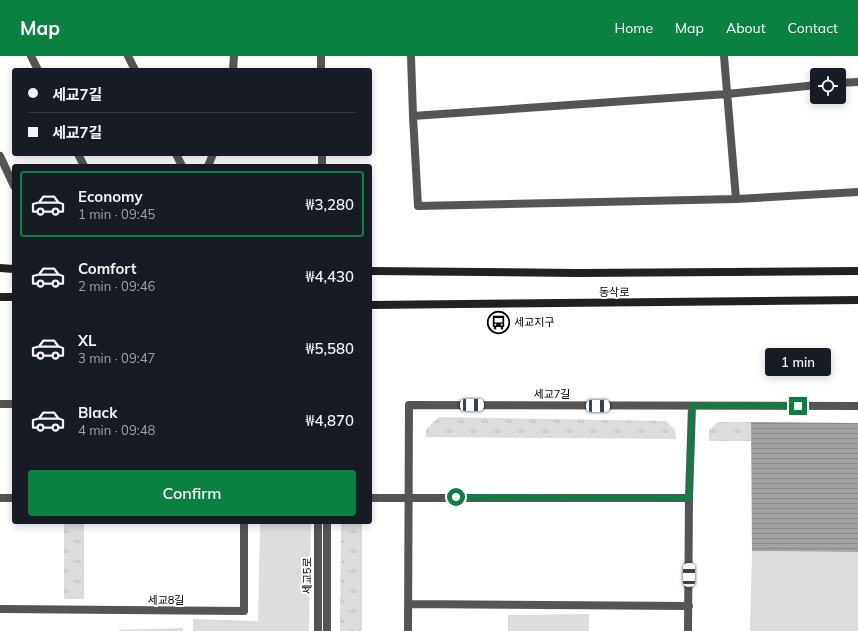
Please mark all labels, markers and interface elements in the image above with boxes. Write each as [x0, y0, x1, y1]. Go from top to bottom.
text: Map [20, 16, 60, 40]
text: Home [614, 19, 653, 37]
text: Map [675, 19, 704, 37]
text: About [726, 19, 766, 37]
text: Contact [788, 19, 838, 37]
map controls [810, 68, 846, 104]
button: locate [810, 68, 846, 104]
text: 세교7길 [52, 85, 102, 104]
text: 세교7길 [52, 123, 102, 142]
icon: car [30, 186, 66, 222]
text: Economy [78, 187, 143, 206]
text: ₩3,280 [305, 195, 354, 214]
text: 1 min · 09:45 [78, 206, 155, 222]
icon: car [30, 258, 66, 294]
text: Comfort [78, 259, 136, 278]
text: ₩4,430 [305, 267, 354, 286]
text: 2 min · 09:46 [78, 278, 155, 294]
street label: 동삭로 [599, 285, 629, 299]
bus stop icon: 세교지구 [485, 309, 511, 335]
place label: 세교지구 [514, 315, 554, 329]
icon: car [30, 330, 66, 366]
text: XL [78, 331, 96, 350]
text: ₩5,580 [305, 339, 354, 358]
callout: 1 min [765, 348, 831, 376]
text: 3 min · 09:47 [78, 350, 155, 366]
text: 1 min [781, 354, 815, 370]
street label: 세교7길 [534, 387, 570, 401]
route end [789, 397, 807, 415]
car [460, 399, 484, 411]
car [586, 400, 610, 412]
icon: car [30, 402, 66, 438]
text: Black [78, 403, 117, 422]
text: ₩4,870 [305, 411, 354, 430]
text: 4 min · 09:48 [78, 422, 155, 438]
button: Confirm [28, 470, 356, 516]
route start [447, 488, 465, 506]
street label: 세교5로 [300, 558, 314, 594]
car [683, 563, 695, 587]
street label: 세교8길 [148, 593, 184, 607]

